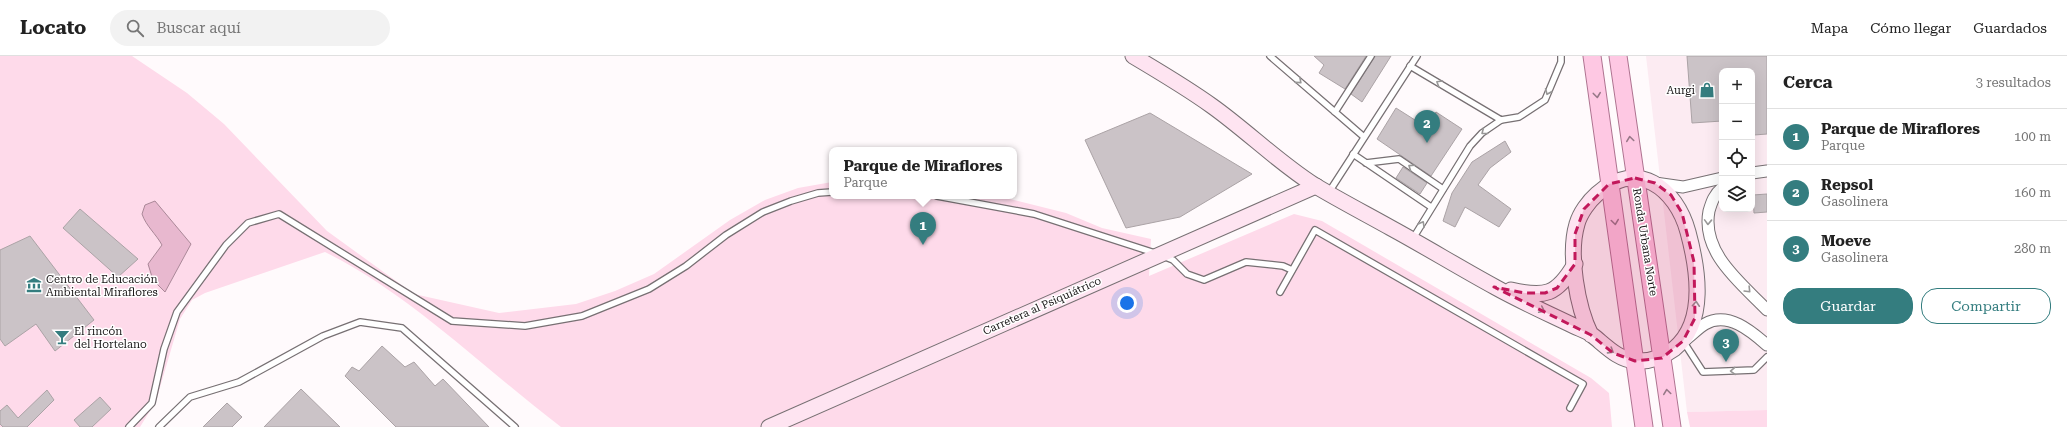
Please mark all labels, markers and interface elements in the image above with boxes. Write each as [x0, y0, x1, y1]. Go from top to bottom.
search box [110, 10, 390, 46]
text: Locato [20, 16, 86, 39]
icon: search [124, 17, 146, 39]
text: Buscar aquí [156, 19, 241, 37]
text: Mapa [1811, 20, 1848, 36]
text: Cómo llegar [1870, 20, 1951, 36]
text: Guardados [1973, 20, 2047, 36]
map controls [1719, 68, 1755, 212]
button: + [1719, 68, 1755, 104]
text: Cerca [1783, 72, 1833, 92]
text: 3 resultados [1976, 75, 2051, 90]
one-way arrow [1295, 77, 1302, 84]
one-way arrow [1436, 81, 1443, 88]
shop icon: Aurgi [1698, 81, 1716, 99]
place label: Aurgi [1666, 84, 1695, 97]
one-way arrow [1545, 88, 1553, 96]
one-way arrow [1592, 92, 1601, 98]
button: − [1719, 104, 1755, 140]
pin: 2 [1414, 110, 1440, 143]
text: Parque de Miraflores [1821, 120, 1980, 138]
one-way arrow [1482, 127, 1489, 134]
text: 1 [1792, 129, 1800, 144]
text: 100 m [2014, 129, 2051, 144]
one-way arrow [1626, 136, 1635, 142]
text: Parque [1821, 138, 1865, 153]
button: locate [1719, 140, 1755, 176]
popup [829, 147, 1017, 199]
text: Parque de Miraflores [844, 157, 1002, 175]
one-way arrow [1408, 165, 1415, 172]
text: Parque [844, 175, 887, 190]
button: layers [1719, 176, 1755, 212]
text: Repsol [1821, 176, 1873, 194]
text: 2 [1792, 185, 1800, 200]
text: 160 m [2014, 185, 2051, 200]
street label: Ronda Urbana Norte [1630, 187, 1660, 297]
text: Gasolinera [1821, 194, 1888, 209]
pin: 1 [910, 212, 936, 245]
one-way arrow [1610, 219, 1619, 225]
one-way arrow [1704, 219, 1713, 226]
one-way arrow [1417, 221, 1424, 228]
text: Moeve [1821, 232, 1871, 250]
text: 3 [1792, 241, 1800, 256]
text: 280 m [2014, 241, 2051, 256]
text: Gasolinera [1821, 250, 1888, 265]
place label: Centro de Educación Ambiental Miraflores [46, 273, 158, 299]
street label: Carretera al Psiquiátrico [981, 274, 1103, 338]
museum icon: Centro de Educación Ambiental Miraflores [25, 276, 43, 294]
one-way arrow [1743, 285, 1751, 293]
button: Guardar [1783, 288, 1913, 324]
button: Compartir [1921, 288, 2051, 324]
your location [1117, 293, 1137, 313]
one-way arrow [1691, 301, 1700, 307]
one-way arrow [1537, 305, 1545, 313]
place label: El rincón del Hortelano [74, 325, 147, 351]
bar icon: El rincón del Hortelano [53, 328, 71, 346]
pin: 3 [1713, 329, 1739, 362]
one-way arrow [1607, 346, 1614, 353]
one-way arrow [1730, 367, 1736, 375]
one-way arrow [1663, 389, 1672, 395]

